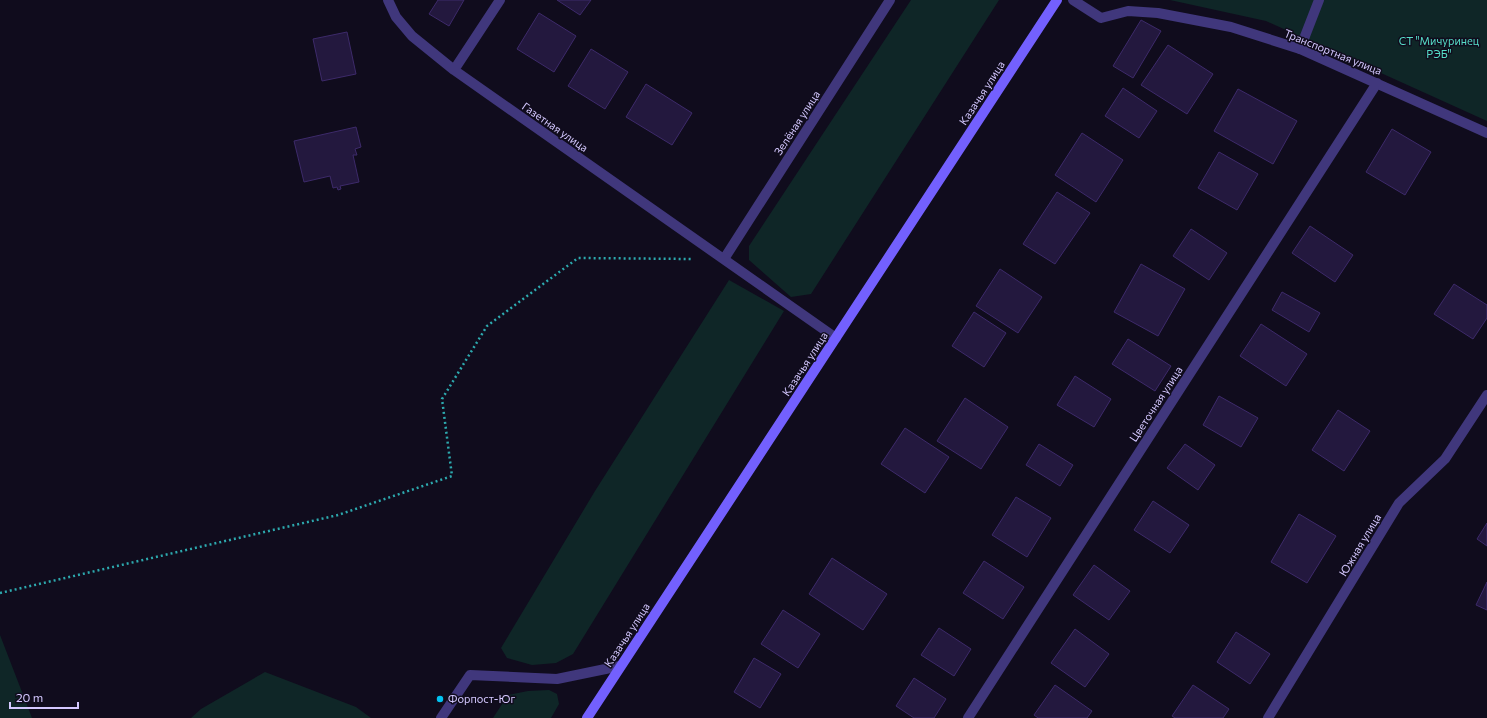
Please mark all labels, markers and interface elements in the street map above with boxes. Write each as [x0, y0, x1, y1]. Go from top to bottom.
street label: Транспортная улица [1282, 26, 1384, 77]
park label: СТ "Мичуринец РЭБ" [1399, 34, 1480, 60]
street label: Казачья улица [956, 58, 1007, 127]
street label: Зелёная улица [771, 88, 822, 157]
street label: Газетная улица [520, 99, 591, 154]
street label: Казачья улица [779, 329, 830, 398]
street label: Цветочная улица [1126, 363, 1185, 444]
street label: Южная улица [1336, 511, 1383, 578]
street label: Казачья улица [601, 600, 652, 669]
scale bar [10, 684, 78, 710]
text: 20 m [16, 690, 43, 704]
place label: Форпост-Юг [448, 692, 515, 705]
marker: Форпост-Юг [435, 694, 445, 704]

